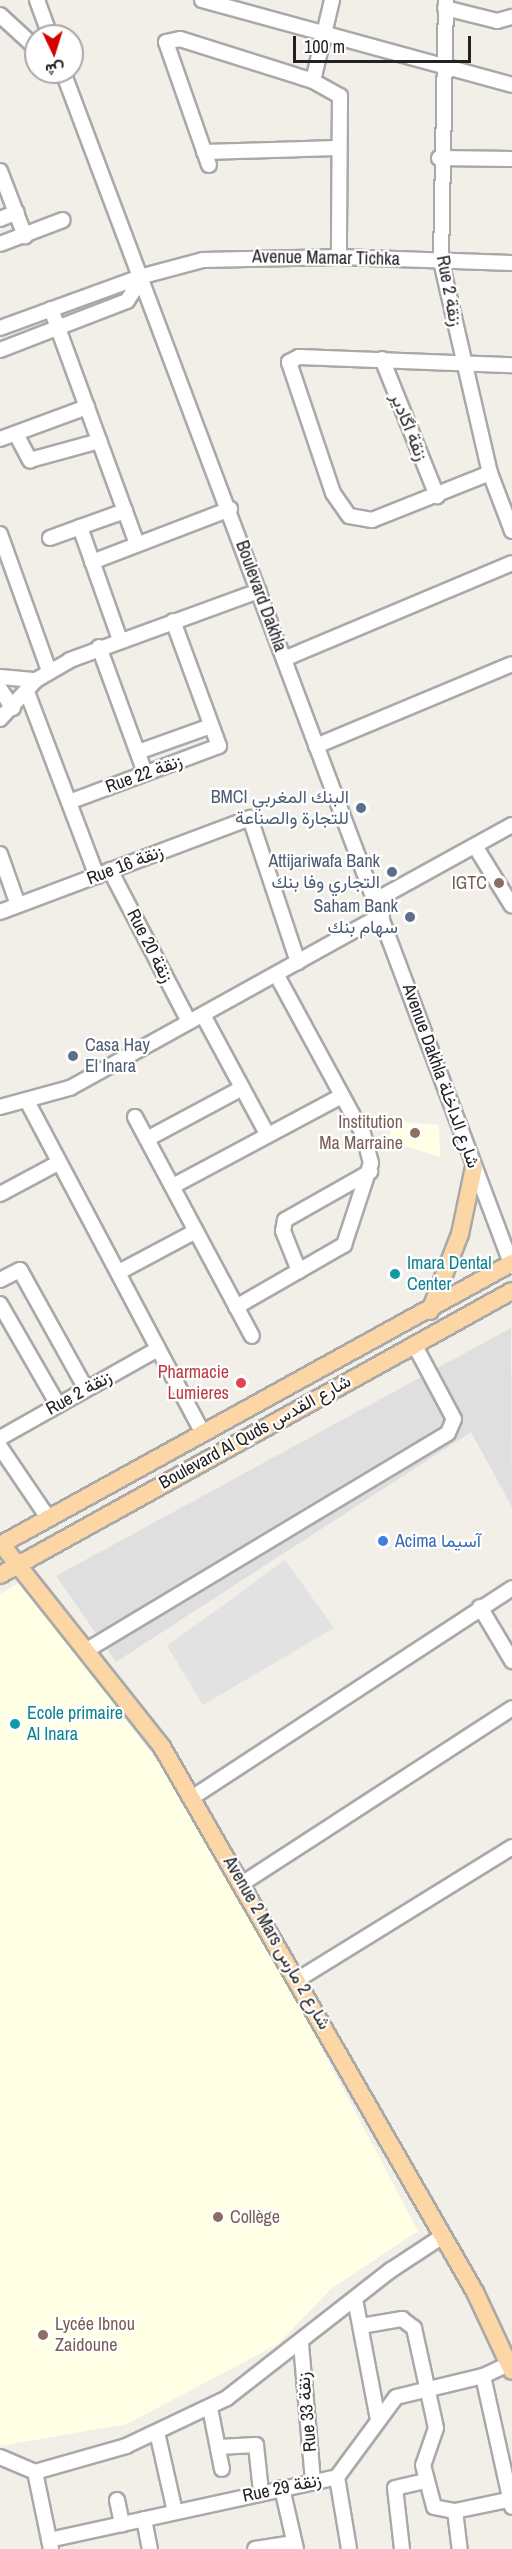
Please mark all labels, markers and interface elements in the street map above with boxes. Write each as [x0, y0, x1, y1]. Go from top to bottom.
north arrow [24, 24, 84, 84]
scale bar [296, 24, 474, 62]
text: 100 m [304, 34, 345, 59]
text: ش [45, 58, 65, 82]
street label: Avenue Mamar Tichka [252, 246, 400, 270]
street label: Rue 2 زنقة [432, 254, 466, 328]
street label: زنقة اگادير [386, 390, 432, 464]
street label: Boulevard Dakhla [231, 538, 291, 654]
street label: Rue 22 زنقة [103, 750, 185, 798]
place label: BMCI البنك المغربي للتجارة والصناعة [211, 787, 349, 830]
marker: BMCI البنك المغربي للتجارة والصناعة [354, 801, 368, 815]
street label: Rue 16 زنقة [84, 841, 166, 889]
place label: Attijariwafa Bank التجاري وفا بنك [268, 851, 380, 894]
marker: Attijariwafa Bank التجاري وفا بنك [385, 865, 399, 879]
place label: IGTC [452, 872, 487, 894]
marker: IGTC [492, 876, 506, 890]
place label: Saham Bank سهام بنك [313, 896, 398, 938]
street label: Rue 20 زنقة [122, 905, 178, 987]
marker: Saham Bank سهام بنك [403, 910, 417, 924]
street label: Avenue Dakhla شارع الداخلة [398, 981, 484, 1171]
place label: Casa Hay El Inara [85, 1035, 150, 1078]
marker: Casa Hay El Inara [66, 1049, 80, 1063]
place label: Institution Ma Marraine [319, 1112, 403, 1154]
marker: Institution Ma Marraine [408, 1126, 422, 1140]
place label: Imara Dental Center [407, 1253, 491, 1296]
marker: Imara Dental Center [388, 1267, 402, 1281]
place label: Pharmacie Lumieres [158, 1362, 229, 1404]
street label: Rue 2 زنقة [42, 1366, 116, 1420]
street label: Boulevard Al Quds شارع القدس [155, 1370, 355, 1494]
marker: Pharmacie Lumieres [234, 1376, 248, 1390]
place label: Acima آسيما [395, 1530, 481, 1552]
marker: Acima آسيما [376, 1534, 390, 1548]
place label: Ecole primaire Al Inara [27, 1703, 123, 1746]
marker: Ecole primaire Al Inara [8, 1717, 22, 1731]
street label: Avenue 2 Mars شارع 2 مارس [219, 1853, 335, 2033]
place label: Collège [230, 2206, 280, 2228]
marker: Collège [211, 2210, 225, 2224]
place label: Lycée Ibnou Zaidoune [55, 2314, 135, 2356]
marker: Lycée Ibnou Zaidoune [36, 2328, 50, 2342]
street label: Rue 33 زنقة [293, 2371, 321, 2453]
street label: Rue 29 زنقة [241, 2469, 323, 2507]

